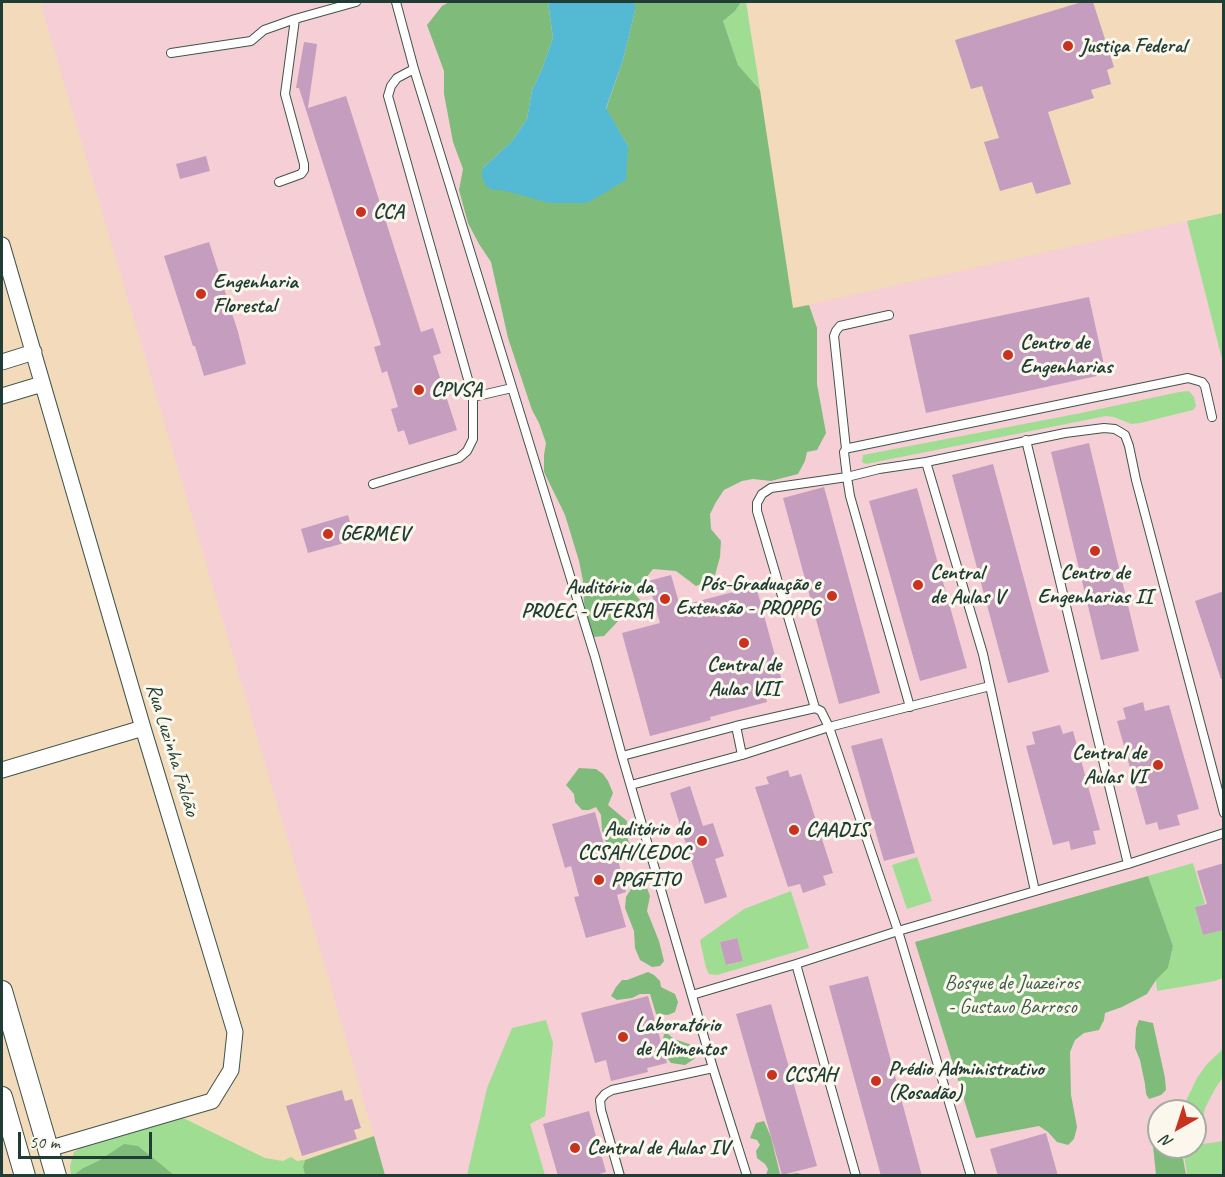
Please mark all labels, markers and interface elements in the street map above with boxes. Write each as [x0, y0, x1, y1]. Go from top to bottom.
place label: Justiça Federal [1080, 33, 1186, 59]
marker: Justiça Federal [1061, 39, 1075, 53]
place label: CCA [373, 199, 404, 225]
marker: CCA [354, 205, 368, 219]
place label: Engenharia Florestal [213, 269, 298, 319]
marker: Engenharia Florestal [194, 287, 208, 301]
place label: Centro de Engenharias [1020, 330, 1112, 380]
marker: Centro de Engenharias [1001, 348, 1015, 362]
place label: CPVSA [431, 377, 482, 403]
marker: CPVSA [412, 383, 426, 397]
place label: GERMEV [340, 521, 409, 547]
marker: GERMEV [321, 527, 335, 541]
marker: Centro de Engenharias II [1088, 544, 1102, 558]
place label: Central de Aulas V [930, 560, 1004, 610]
place label: Centro de Engenharias II [1038, 560, 1152, 610]
place label: Pós-Graduação e Extensão - PROPPG [676, 571, 820, 621]
place label: Auditório da PROEC - UFERSA [521, 574, 653, 624]
marker: Central de Aulas V [911, 578, 925, 592]
marker: Pós-Graduação e Extensão - PROPPG [825, 589, 839, 603]
marker: Auditório da PROEC - UFERSA [658, 592, 672, 606]
marker: Central de Aulas VII [737, 636, 751, 650]
place label: Central de Aulas VII [707, 652, 781, 702]
street label: Rua Luzinha Falcão [140, 681, 204, 819]
place label: Central de Aulas VI [1072, 740, 1146, 790]
marker: Central de Aulas VI [1151, 758, 1165, 772]
place label: Auditório do CCSAH/LEDOC [578, 816, 690, 866]
place label: CAADIS [806, 817, 868, 843]
marker: CAADIS [787, 823, 801, 837]
marker: Auditório do CCSAH/LEDOC [695, 834, 709, 848]
place label: PPGFITO [611, 867, 680, 893]
marker: PPGFITO [592, 873, 606, 887]
park label: Bosque de Juazeiros - Gustavo Barroso [945, 970, 1079, 1020]
place label: Laboratório de Alimentos [635, 1012, 726, 1062]
marker: Laboratório de Alimentos [616, 1030, 630, 1044]
place label: Prédio Administrativo (Rosadão) [888, 1056, 1044, 1106]
place label: CCSAH [784, 1062, 836, 1088]
marker: CCSAH [765, 1068, 779, 1082]
marker: Prédio Administrativo (Rosadão) [869, 1074, 883, 1088]
north arrow [1147, 1099, 1207, 1159]
scale bar [21, 1120, 154, 1158]
text: 50 m [29, 1131, 60, 1153]
text: N [1157, 1131, 1177, 1152]
place label: Central de Aulas IV [587, 1135, 729, 1161]
marker: Central de Aulas IV [568, 1141, 582, 1155]

